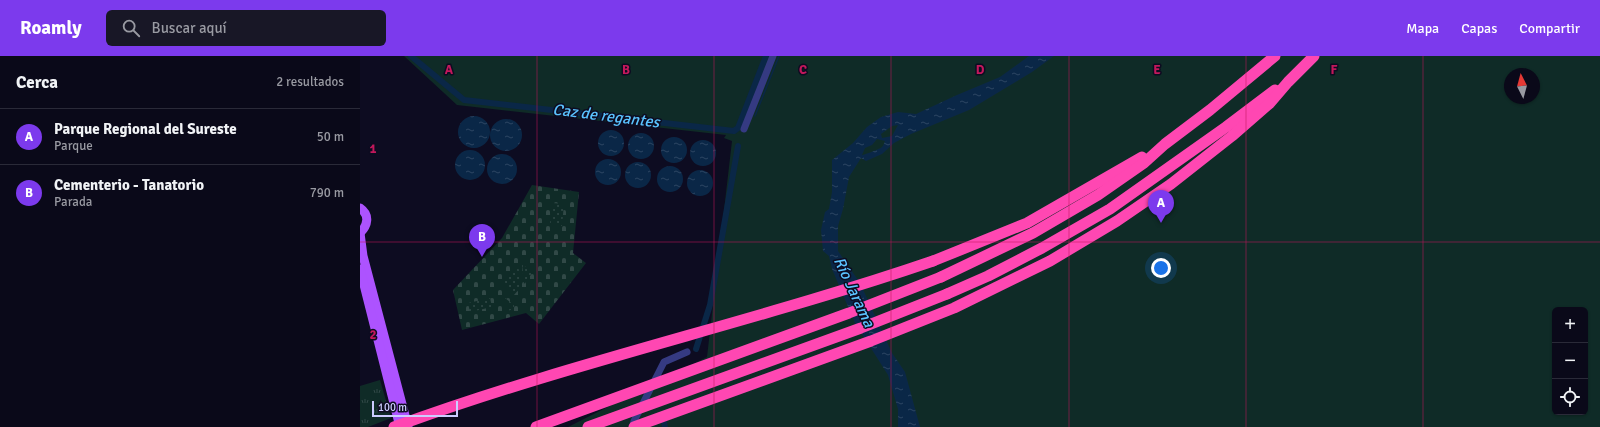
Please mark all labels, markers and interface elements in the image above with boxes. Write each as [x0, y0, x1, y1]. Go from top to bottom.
search box [106, 10, 386, 46]
text: Roamly [20, 16, 82, 40]
icon: search [120, 17, 142, 39]
text: Buscar aquí [152, 19, 227, 37]
text: Mapa [1406, 20, 1439, 37]
text: Capas [1461, 20, 1497, 37]
text: Compartir [1519, 20, 1580, 37]
text: A [445, 62, 454, 78]
text: B [622, 62, 630, 78]
text: C [799, 62, 807, 78]
text: D [976, 62, 985, 78]
text: E [1153, 62, 1161, 78]
text: F [1331, 62, 1338, 78]
north arrow [1504, 68, 1540, 104]
text: Cerca [16, 72, 58, 93]
text: 2 resultados [276, 74, 344, 90]
water label: Caz de regantes [551, 100, 663, 133]
text: Parque Regional del Sureste [54, 120, 237, 138]
text: A [25, 129, 33, 145]
text: 50 m [317, 129, 344, 145]
text: Parque [54, 138, 93, 154]
text: 1 [369, 141, 377, 157]
text: Cementerio - Tanatorio [54, 176, 204, 194]
text: B [25, 185, 33, 201]
text: 790 m [310, 185, 344, 201]
pin: A [1148, 190, 1174, 223]
text: Parada [54, 194, 92, 210]
pin: B [469, 224, 495, 257]
water label: Río Jarama [829, 254, 879, 331]
your location [1151, 258, 1171, 278]
map controls [1552, 307, 1588, 415]
button: + [1552, 307, 1588, 343]
text: 2 [369, 327, 377, 343]
button: − [1552, 343, 1588, 379]
button: locate [1552, 379, 1588, 415]
scale bar [372, 399, 458, 418]
text: 100 m [378, 401, 407, 414]

